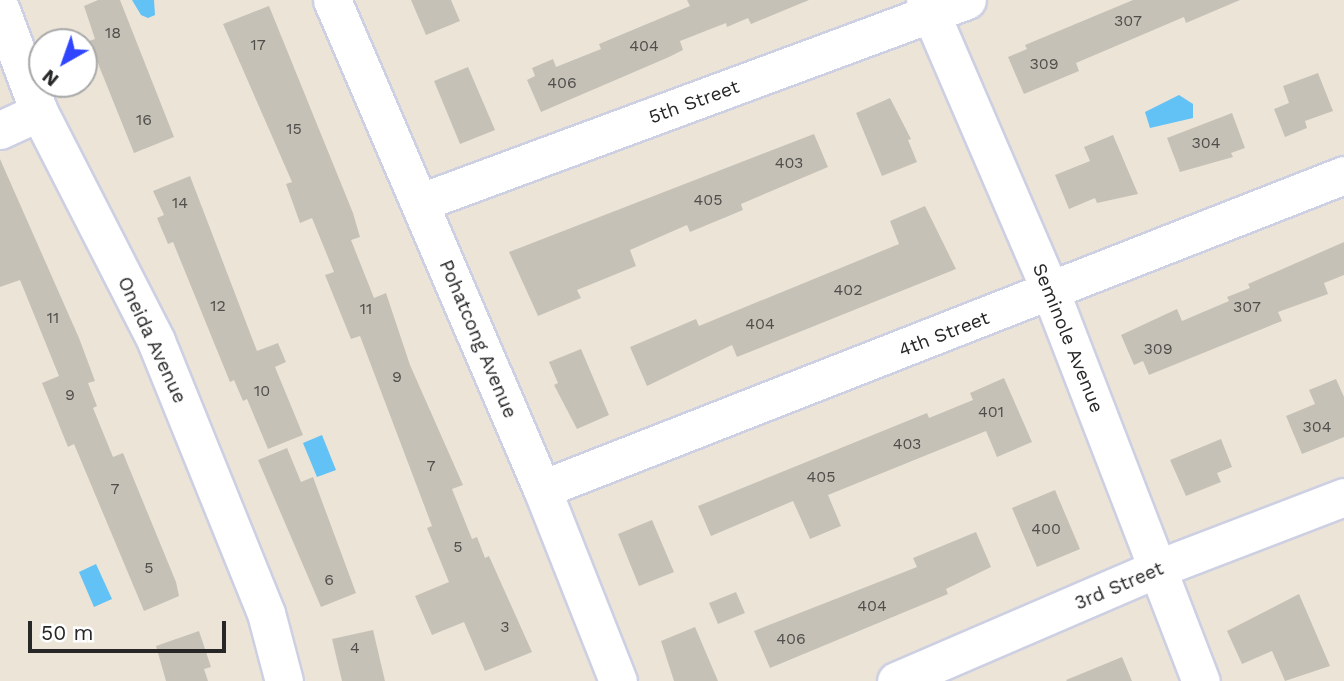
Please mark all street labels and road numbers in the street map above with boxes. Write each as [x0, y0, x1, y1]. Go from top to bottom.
street label: 5th Street [646, 75, 742, 129]
street label: Pohatcong Avenue [434, 256, 522, 422]
street label: Seminole Avenue [1027, 260, 1109, 416]
street label: Oneida Avenue [112, 273, 192, 407]
street label: 4th Street [896, 306, 992, 362]
street label: 3rd Street [1071, 557, 1167, 615]

